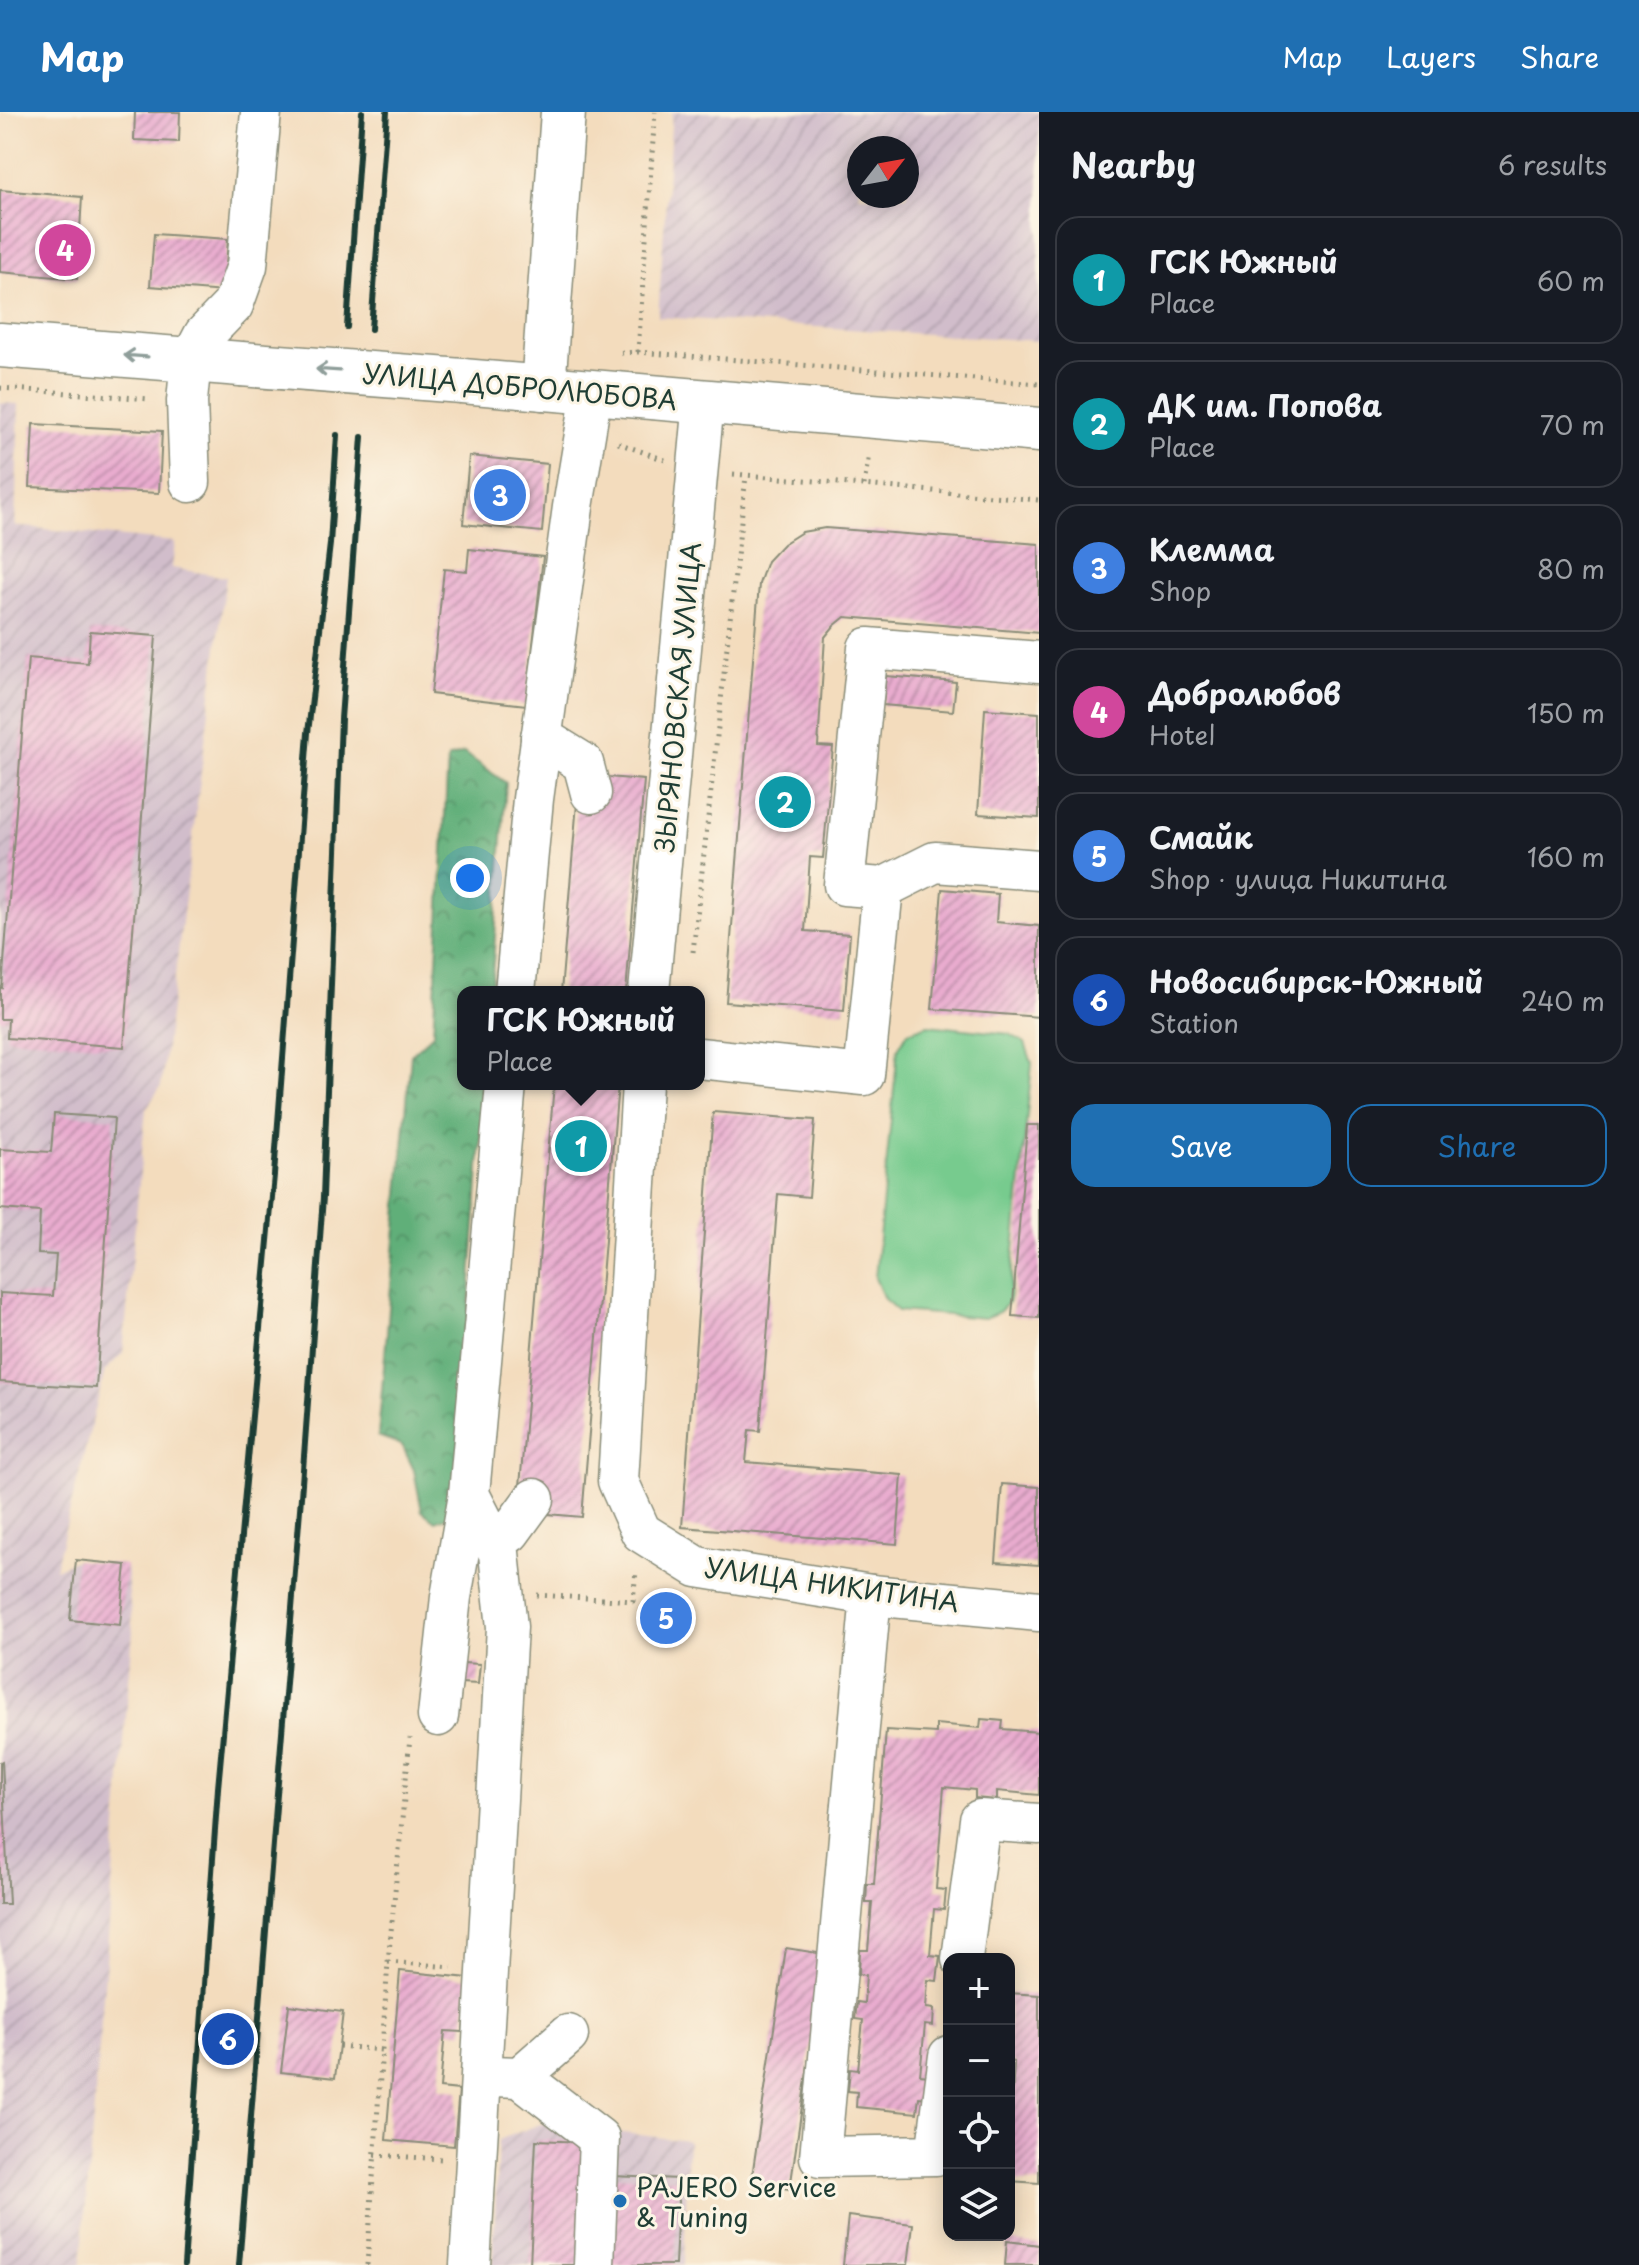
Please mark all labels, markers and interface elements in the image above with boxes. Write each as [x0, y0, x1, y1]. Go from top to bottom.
text: Map [40, 28, 124, 85]
text: Map [1282, 35, 1342, 78]
text: Layers [1386, 35, 1476, 78]
text: Share [1520, 35, 1599, 78]
north arrow [847, 136, 919, 208]
text: Nearby [1071, 138, 1196, 190]
text: 6 results [1498, 145, 1607, 184]
pin: 4 [39, 220, 91, 280]
text: ГСК Южный [1149, 238, 1338, 283]
text: 1 [1093, 261, 1105, 300]
text: 60 m [1537, 261, 1605, 300]
text: Place [1149, 283, 1215, 322]
one-way arrow [123, 348, 150, 363]
street label: УЛИЦА ДОБРОЛЮБОВА [361, 353, 679, 419]
one-way arrow [315, 363, 342, 378]
text: ДК им. Попова [1149, 382, 1382, 427]
text: 2 [1090, 405, 1108, 444]
text: 70 m [1540, 405, 1605, 444]
text: Place [1149, 427, 1215, 466]
pin: 3 [474, 465, 526, 525]
text: Клемма [1149, 526, 1275, 571]
street label: ЗЫРЯНОВСКАЯ УЛИЦА [644, 540, 710, 854]
text: 3 [1090, 549, 1108, 588]
text: 80 m [1537, 549, 1605, 588]
text: Shop [1149, 571, 1211, 610]
text: Добролюбов [1149, 670, 1341, 715]
text: 4 [1090, 693, 1108, 732]
text: 150 m [1527, 693, 1605, 732]
text: Hotel [1149, 715, 1215, 754]
pin: 2 [759, 772, 811, 832]
text: Смайк [1149, 814, 1253, 859]
text: 5 [1091, 837, 1107, 876]
text: 160 m [1527, 837, 1605, 876]
your location [450, 858, 490, 898]
text: Shop · улица Никитина [1149, 859, 1447, 898]
text: Новосибирск-Южный [1149, 958, 1483, 1003]
text: 6 [1090, 981, 1108, 1020]
text: 240 m [1521, 981, 1605, 1020]
popup [457, 986, 705, 1090]
text: ГСК Южный [486, 996, 676, 1041]
text: Station [1149, 1003, 1239, 1042]
text: Place [486, 1041, 553, 1080]
button: Save [1071, 1104, 1331, 1187]
button: Share [1347, 1104, 1607, 1187]
pin: 1 [555, 1116, 607, 1176]
street label: УЛИЦА НИКИТИНА [702, 1547, 962, 1621]
pin: 5 [640, 1588, 692, 1648]
map controls [943, 1953, 1015, 2241]
button: + [943, 1953, 1015, 2025]
pin: 6 [202, 2009, 254, 2069]
button: − [943, 2025, 1015, 2097]
button: locate [943, 2097, 1015, 2169]
place label: PAJERO Service & Tuning [636, 2167, 837, 2236]
button: layers [943, 2169, 1015, 2241]
marker: PAJERO Service & Tuning [611, 2192, 629, 2210]

